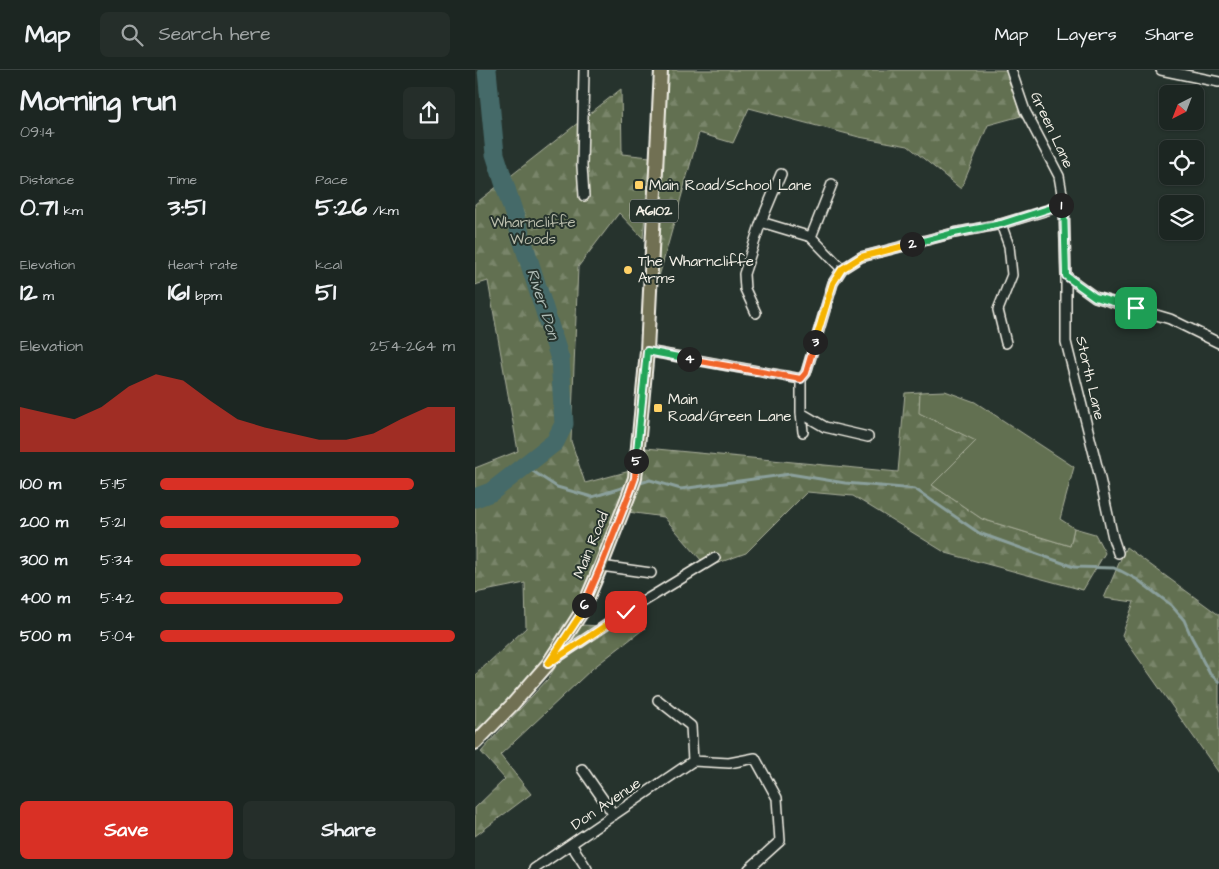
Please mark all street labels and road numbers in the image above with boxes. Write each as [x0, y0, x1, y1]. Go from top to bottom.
street label: Green Lane [1025, 88, 1079, 172]
road number: A6102 [630, 200, 678, 222]
street label: Storth Lane [1070, 334, 1110, 422]
street label: Main Road [568, 508, 614, 582]
street label: Don Avenue [567, 773, 645, 835]

